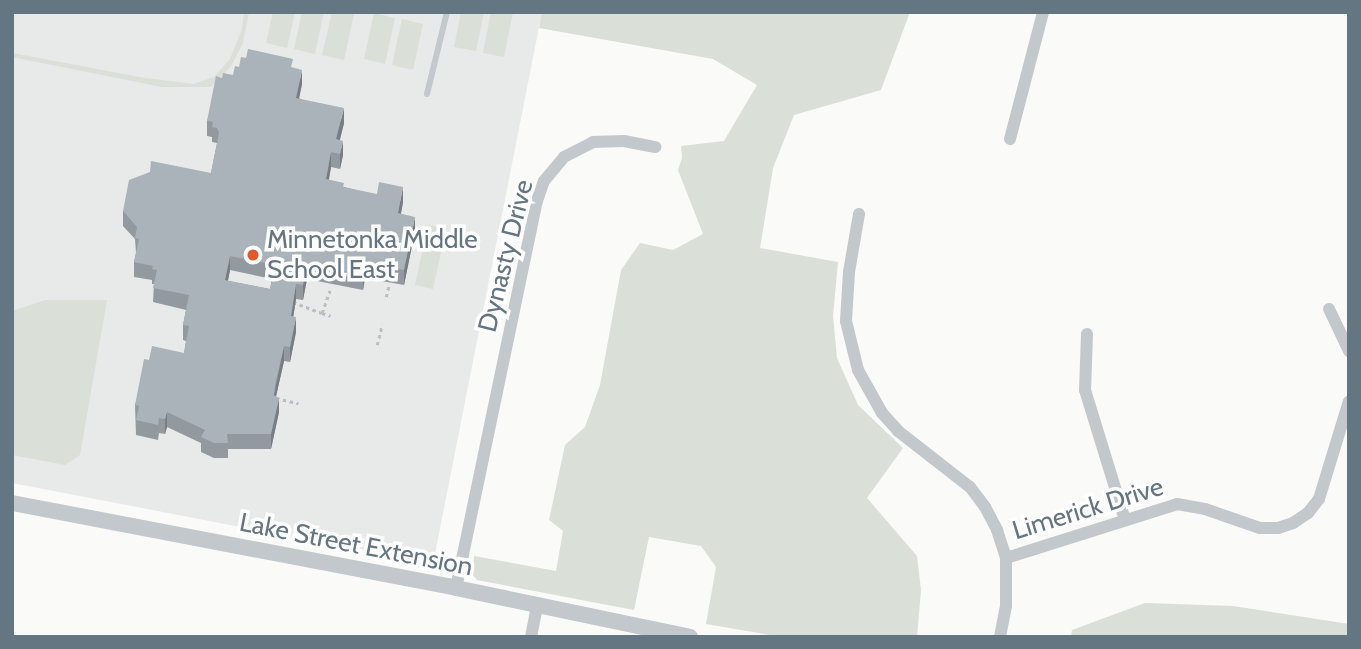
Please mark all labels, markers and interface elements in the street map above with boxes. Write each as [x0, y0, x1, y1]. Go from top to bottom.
street label: Dynasty Drive [472, 177, 540, 335]
place label: Minnetonka Middle School East [267, 224, 478, 286]
marker: Minnetonka Middle School East [245, 247, 261, 263]
street label: Limerick Drive [1009, 471, 1167, 547]
street label: Lake Street Extension [237, 507, 475, 583]

